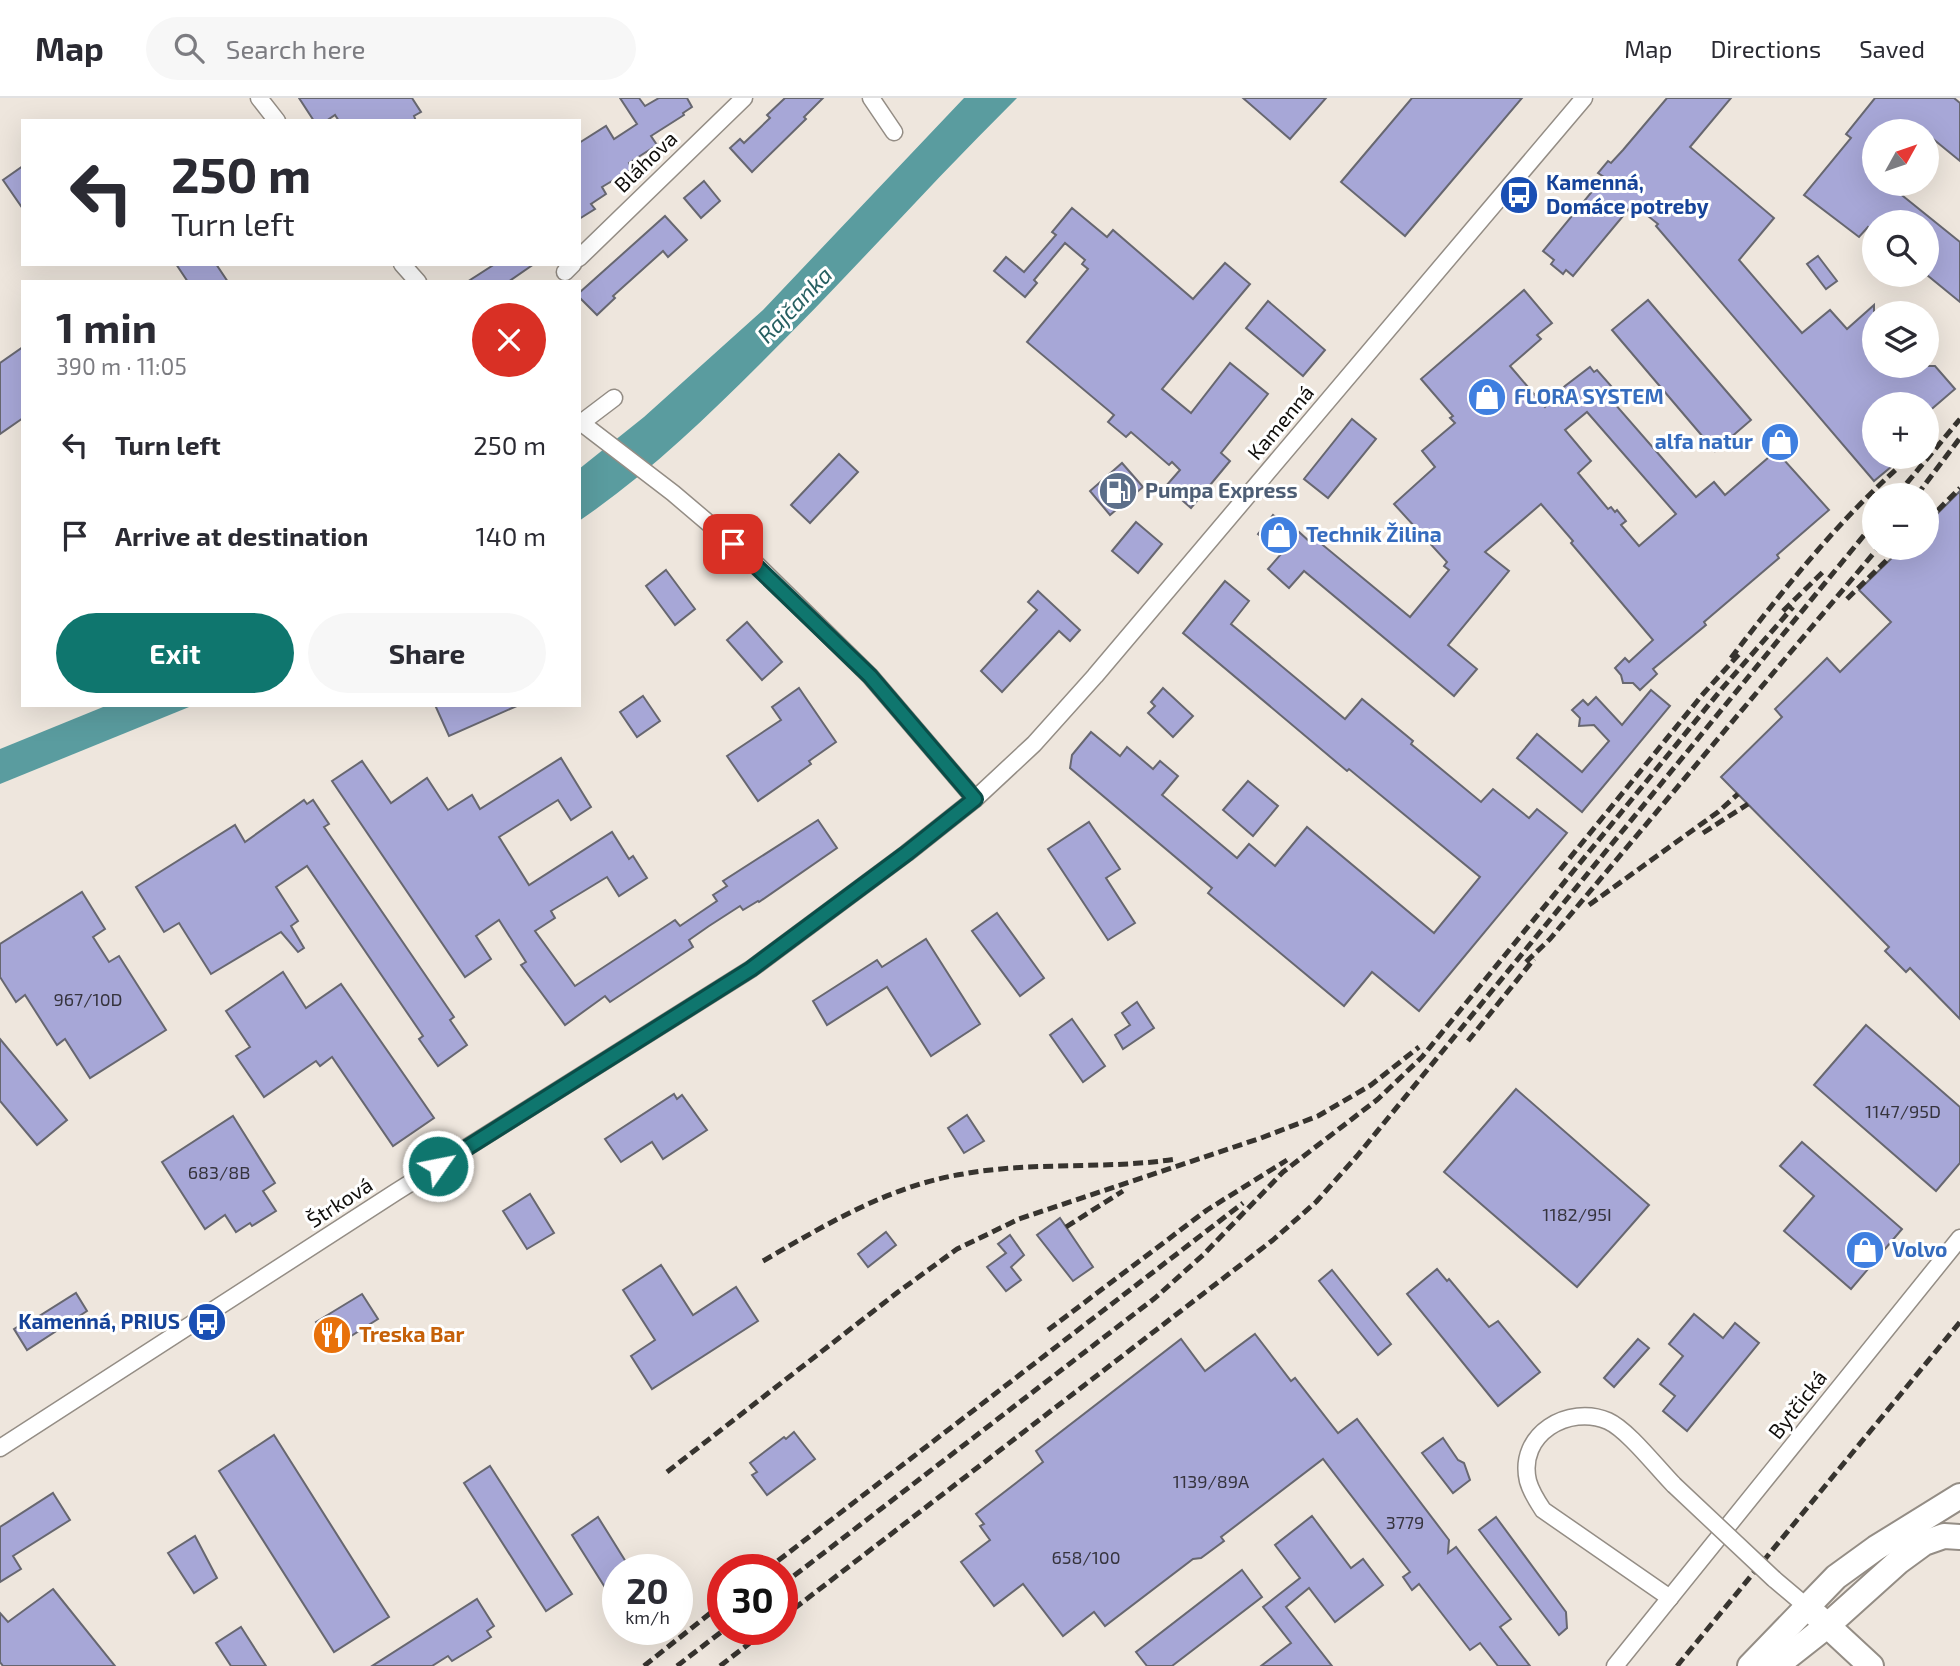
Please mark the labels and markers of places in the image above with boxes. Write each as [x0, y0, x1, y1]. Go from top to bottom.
place label: Kamenná, Domáce potreby [1546, 169, 1709, 219]
bus stop icon: Kamenná, Domáce potreby [1498, 174, 1540, 216]
shop icon: FLORA SYSTEM [1466, 376, 1508, 418]
place label: FLORA SYSTEM [1514, 383, 1664, 408]
shop icon: alfa natur [1759, 421, 1801, 463]
place label: alfa natur [1655, 428, 1753, 453]
fuel station icon: Pumpa Express [1097, 470, 1139, 512]
place label: Pumpa Express [1145, 477, 1298, 502]
pin [703, 514, 763, 574]
shop icon: Technik Žilina [1258, 514, 1300, 556]
place label: Technik Žilina [1306, 521, 1442, 546]
shop icon: Volvo [1844, 1229, 1886, 1271]
place label: Volvo [1892, 1236, 1947, 1261]
bus stop icon: Kamenná, PRIUS [186, 1301, 228, 1343]
place label: Kamenná, PRIUS [18, 1308, 180, 1333]
restaurant icon: Treska Bar [311, 1314, 353, 1356]
place label: Treska Bar [359, 1321, 464, 1346]

